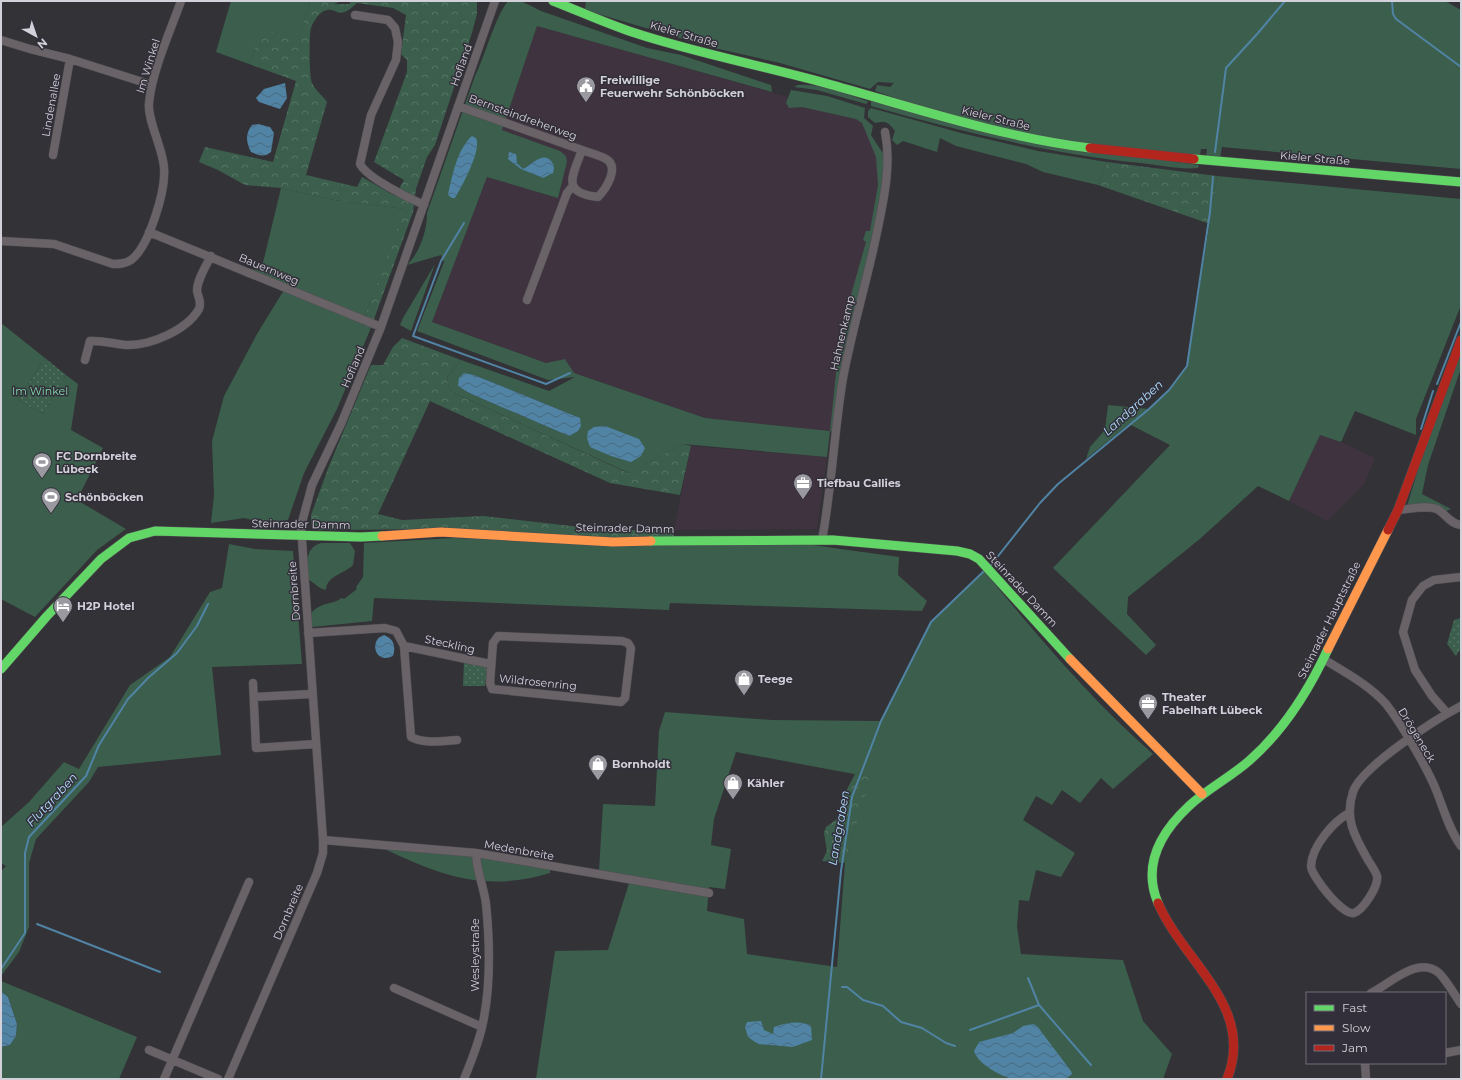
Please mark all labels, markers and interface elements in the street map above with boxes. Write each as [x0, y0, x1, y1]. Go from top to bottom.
north arrow [16, 16, 56, 56]
street label: Kieler Straße [648, 18, 720, 50]
text: N [35, 35, 50, 52]
street label: Im Winkel [133, 37, 163, 95]
street label: Hofland [447, 42, 475, 88]
street label: Lindenallee [39, 72, 64, 138]
place label: Freiwillige Feuerwehr Schönböcken [600, 73, 744, 100]
public building icon: Freiwillige Feuerwehr Schönböcken [575, 75, 597, 103]
street label: Bernsteindreherweg [467, 91, 579, 143]
street label: Kieler Straße [960, 103, 1032, 133]
street label: Kieler Straße [1280, 148, 1351, 168]
street label: Bauernweg [237, 250, 301, 288]
street label: Hahnenkamp [827, 294, 857, 372]
street label: Hofland [338, 344, 368, 390]
water label: Landgraben [1099, 377, 1166, 439]
park label: Im Winkel [12, 384, 68, 398]
place label: FC Dornbreite Lübeck [56, 449, 137, 476]
sports icon: FC Dornbreite Lübeck [31, 451, 53, 479]
office icon: Tiefbau Callies [792, 472, 814, 500]
place label: Tiefbau Callies [817, 476, 901, 490]
sports icon: Schönböcken [40, 486, 62, 514]
place label: Schönböcken [65, 490, 144, 504]
street label: Steinrader Damm [251, 516, 351, 532]
street label: Steinrader Damm [575, 520, 675, 536]
street label: Steinrader Damm [983, 548, 1061, 630]
street label: Steinrader Hauptstraße [1294, 559, 1364, 681]
street label: Dornbreite [285, 560, 303, 621]
hotel icon: H2P Hotel [52, 595, 74, 623]
place label: H2P Hotel [77, 599, 135, 613]
street label: Steckling [423, 632, 477, 656]
shop icon: Teege [733, 668, 755, 696]
street label: Wildrosenring [498, 671, 578, 693]
place label: Teege [758, 672, 793, 686]
place label: Theater Fabelhaft Lübeck [1162, 690, 1263, 717]
office icon: Theater Fabelhaft Lübeck [1137, 692, 1159, 720]
street label: Drögeneck [1395, 705, 1439, 765]
shop icon: Bornholdt [587, 753, 609, 781]
place label: Bornholdt [612, 757, 671, 771]
water label: Flutgraben [23, 770, 80, 830]
shop icon: Kähler [722, 772, 744, 800]
place label: Kähler [747, 776, 785, 790]
water label: Landgraben [825, 789, 852, 867]
street label: Medenbreite [483, 837, 555, 863]
street label: Dornbreite [270, 881, 306, 942]
street label: Wesleystraße [468, 918, 482, 992]
legend [1306, 992, 1446, 1064]
text: Fast [1342, 1000, 1367, 1015]
text: Slow [1342, 1020, 1371, 1035]
text: Jam [1341, 1040, 1368, 1055]

